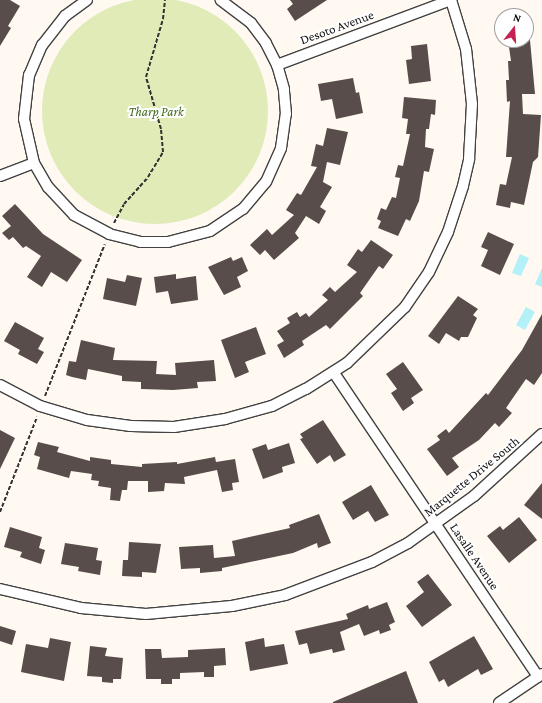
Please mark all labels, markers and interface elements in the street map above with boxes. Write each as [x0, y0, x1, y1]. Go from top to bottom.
street label: Desoto Avenue [298, 7, 376, 49]
north arrow [494, 8, 534, 48]
text: N [512, 11, 523, 24]
park label: Tharp Park [128, 104, 184, 120]
street label: Marquette Drive South [421, 434, 523, 520]
street label: Lasalle Avenue [446, 521, 502, 593]

